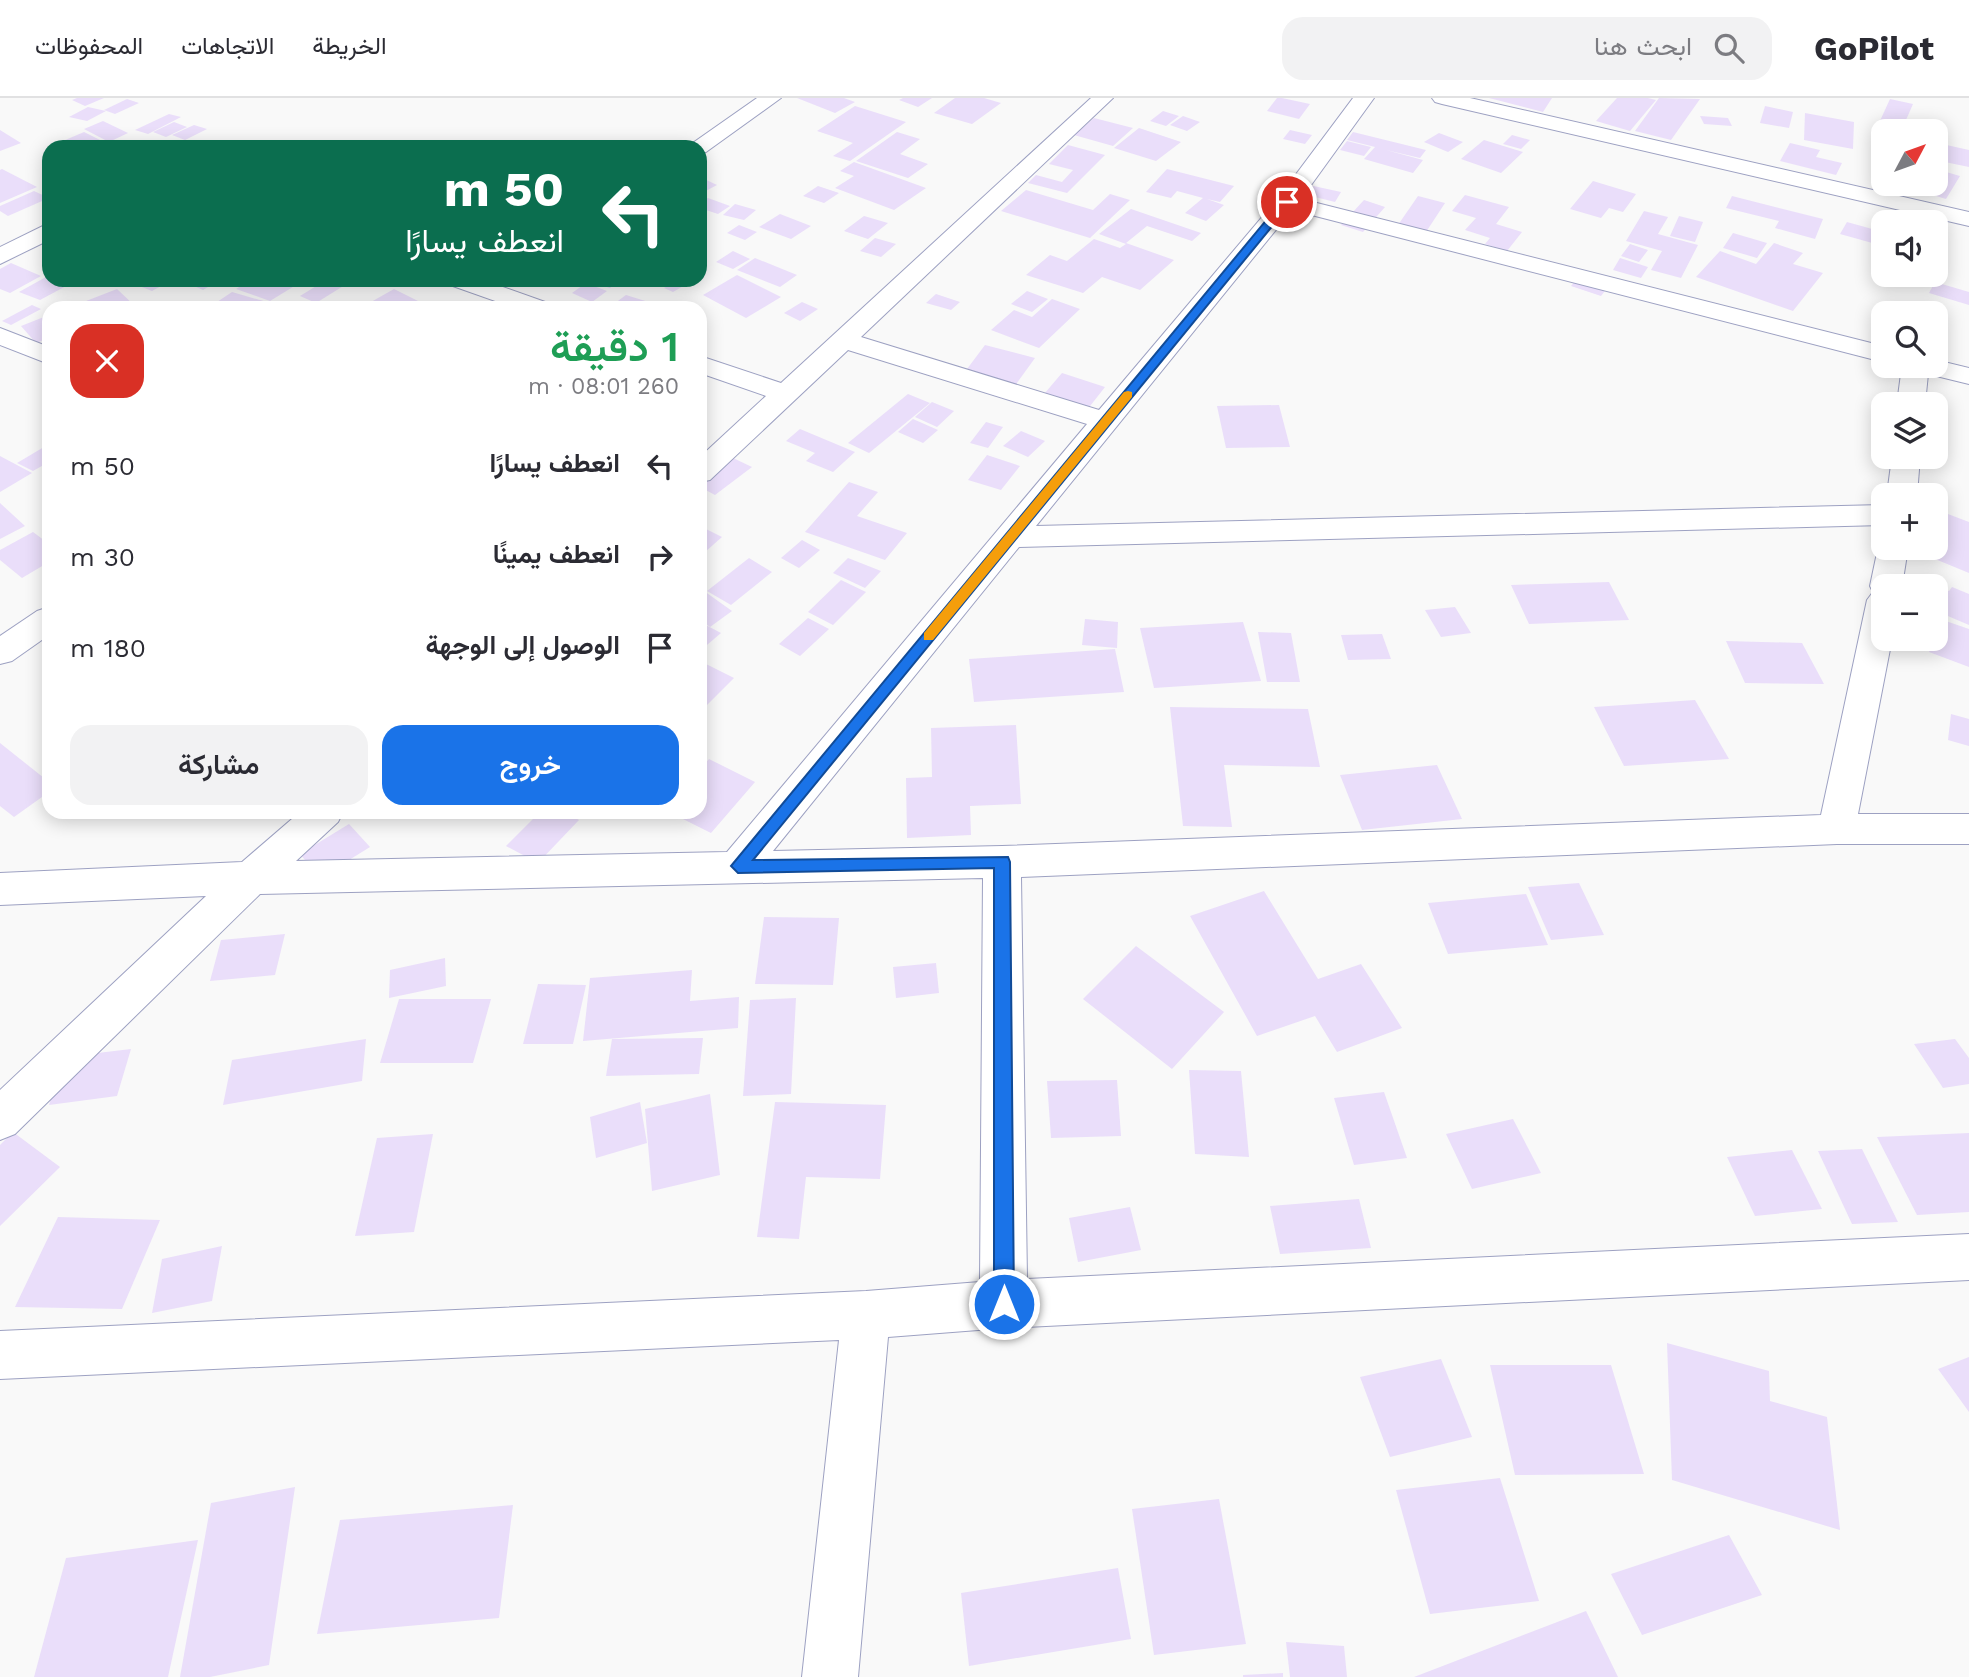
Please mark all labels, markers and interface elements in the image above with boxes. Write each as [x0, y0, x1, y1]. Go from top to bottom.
search box [1282, 17, 1772, 80]
icon: search [1710, 29, 1748, 67]
text: GoPilot [1814, 29, 1934, 68]
text: ابحث هنا [1594, 31, 1692, 61]
text: المحفوظات [35, 32, 143, 60]
text: الاتجاهات [181, 32, 274, 60]
text: الخريطة [312, 32, 387, 60]
north arrow [1871, 119, 1948, 196]
map controls [1871, 119, 1948, 651]
text: 50 m [444, 160, 564, 218]
icon: left [588, 168, 679, 259]
pin [1257, 172, 1317, 232]
icon: arrive [1268, 183, 1306, 221]
button: sound [1871, 210, 1948, 287]
text: انعطف يسارًا [405, 222, 564, 260]
button: search [1871, 301, 1948, 378]
text: 1 دقيقة [550, 322, 679, 371]
button: close [70, 324, 144, 398]
text: 260 m · 08:01 [528, 373, 679, 400]
button: layers [1871, 392, 1948, 469]
icon: left [641, 447, 679, 485]
text: انعطف يسارًا [490, 448, 620, 478]
text: 50 m [70, 451, 135, 481]
button: + [1871, 483, 1948, 560]
icon: right [641, 538, 679, 576]
text: انعطف يمينًا [493, 539, 620, 569]
text: 30 m [70, 542, 135, 572]
button: − [1871, 574, 1948, 651]
icon: arrive [641, 629, 679, 667]
text: الوصول إلى الوجهة [425, 630, 620, 660]
text: 180 m [70, 633, 146, 663]
button: مشاركة [70, 725, 368, 805]
button: خروج [382, 725, 679, 805]
position arrow [967, 1267, 1041, 1341]

